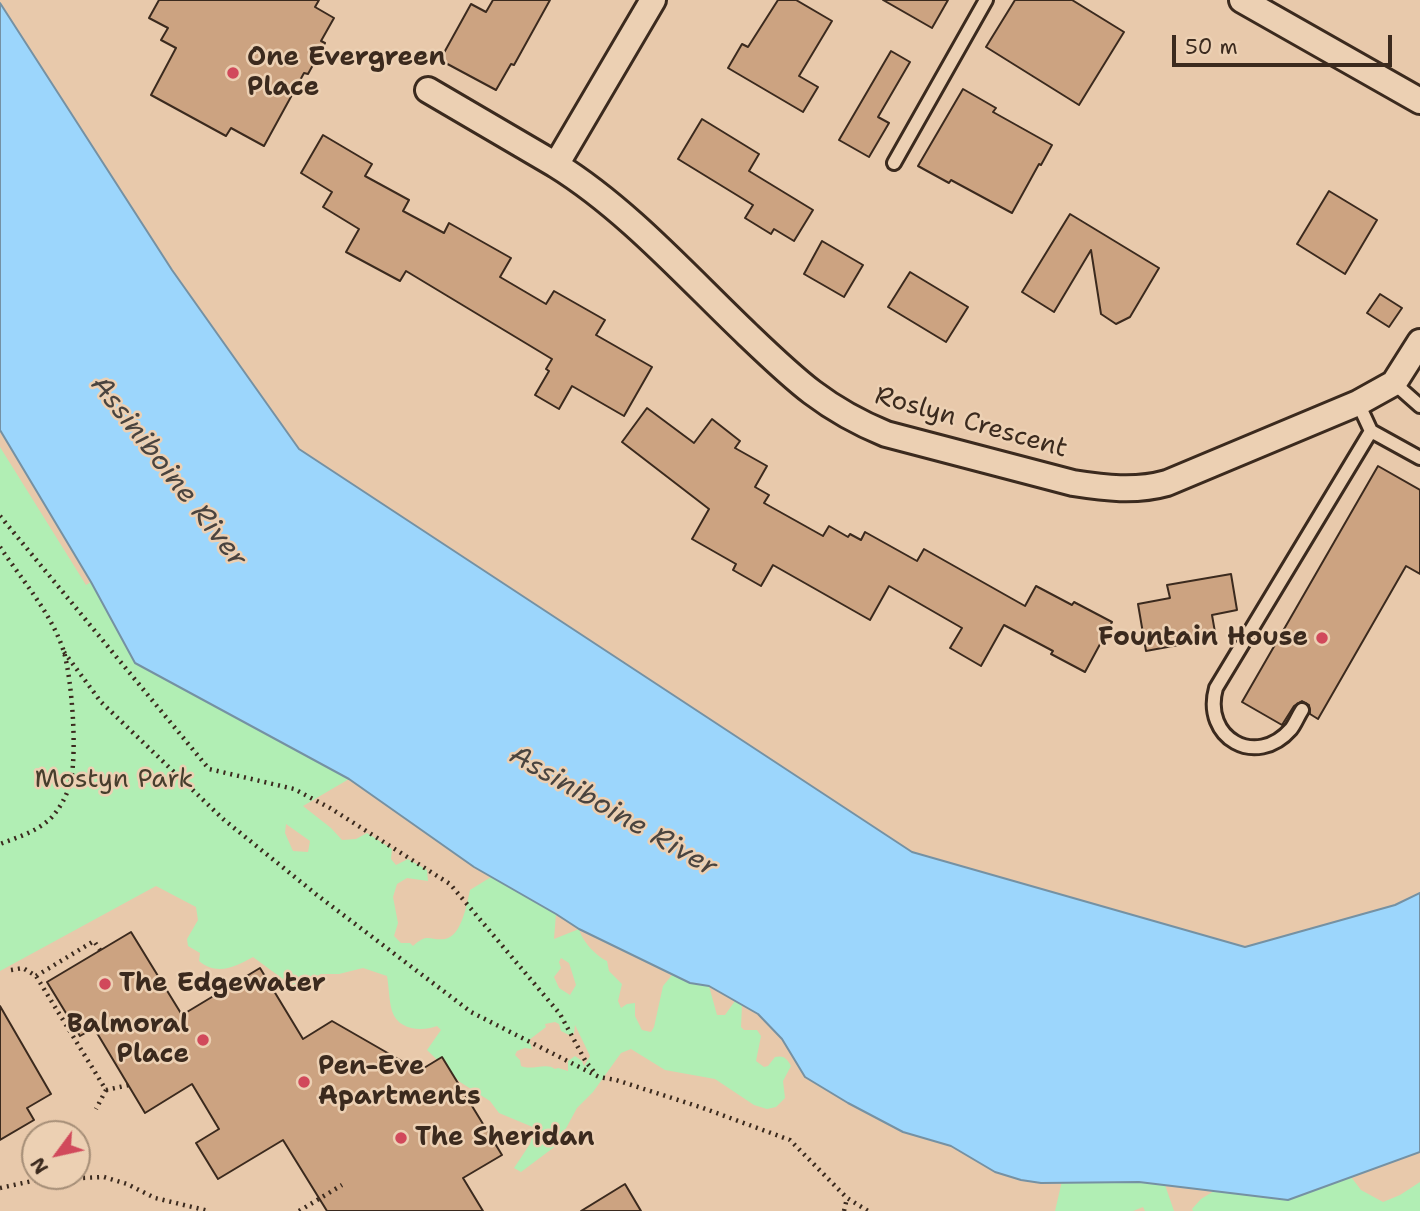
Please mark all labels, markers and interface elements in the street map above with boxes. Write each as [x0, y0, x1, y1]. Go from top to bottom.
scale bar [1175, 21, 1396, 65]
text: 50 m [1185, 33, 1238, 61]
place label: One Evergreen Place [247, 42, 446, 104]
marker: One Evergreen Place [225, 65, 241, 81]
water label: Assiniboine River [83, 369, 253, 575]
street label: Roslyn Crescent [871, 381, 1071, 465]
place label: Fountain House [1098, 622, 1308, 654]
marker: Fountain House [1314, 630, 1330, 646]
water label: Assiniboine River [503, 739, 723, 885]
park label: Mostyn Park [35, 764, 193, 796]
place label: The Edgewater [119, 968, 326, 1000]
marker: The Edgewater [97, 976, 113, 992]
place label: Balmoral Place [67, 1009, 189, 1070]
marker: Balmoral Place [195, 1032, 211, 1048]
place label: Pen-Eve Apartments [318, 1051, 481, 1112]
marker: Pen-Eve Apartments [296, 1074, 312, 1090]
north arrow [21, 1120, 91, 1190]
place label: The Sheridan [415, 1122, 595, 1154]
marker: The Sheridan [393, 1130, 409, 1146]
text: N [25, 1152, 54, 1179]

